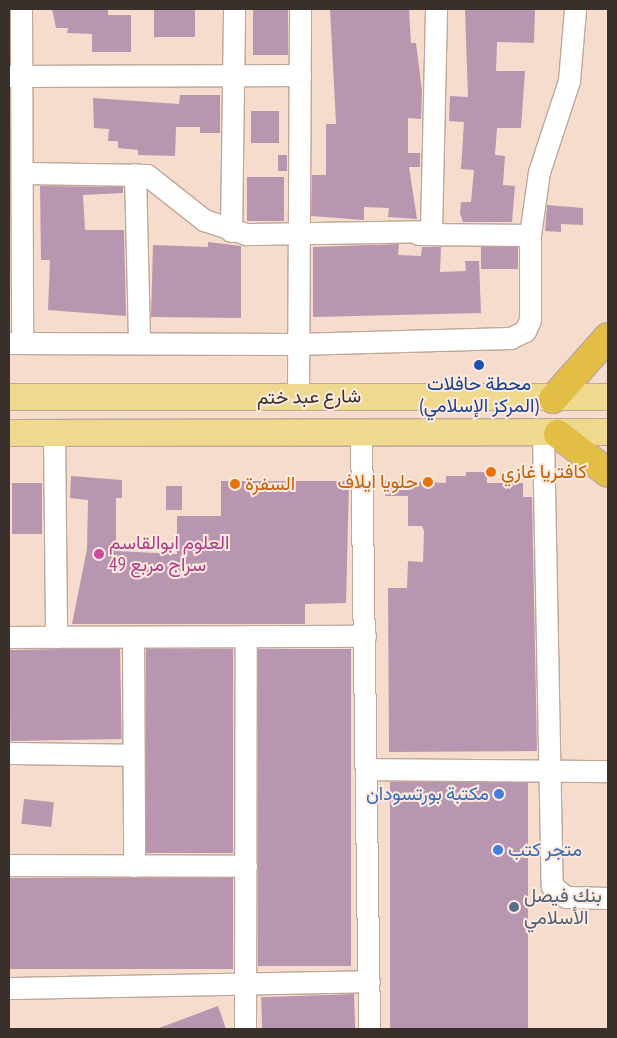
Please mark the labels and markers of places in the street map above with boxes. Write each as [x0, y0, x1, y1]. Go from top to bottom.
marker: محطة حافلات (المركز الإسلامي) [473, 359, 485, 371]
place label: محطة حافلات (المركز الإسلامي) [419, 373, 539, 417]
place label: كافتريا غازي [501, 461, 587, 483]
marker: كافتريا غازي [485, 466, 497, 478]
place label: حلويا ايلاف [338, 471, 418, 493]
place label: السفرة [245, 473, 295, 495]
marker: حلويا ايلاف [422, 476, 434, 488]
marker: السفرة [229, 478, 241, 490]
place label: العلوم ابوالقاسم سراج مربع 49 [109, 532, 229, 576]
marker: العلوم ابوالقاسم سراج مربع 49 [93, 548, 105, 560]
place label: مكتبة بورتسودان [366, 783, 489, 805]
marker: مكتبة بورتسودان [493, 788, 505, 800]
place label: متجر كتب [508, 839, 582, 861]
marker: متجر كتب [492, 844, 504, 856]
place label: بنك فيصل الأسلامي [524, 885, 602, 929]
marker: بنك فيصل الأسلامي [508, 901, 520, 913]

